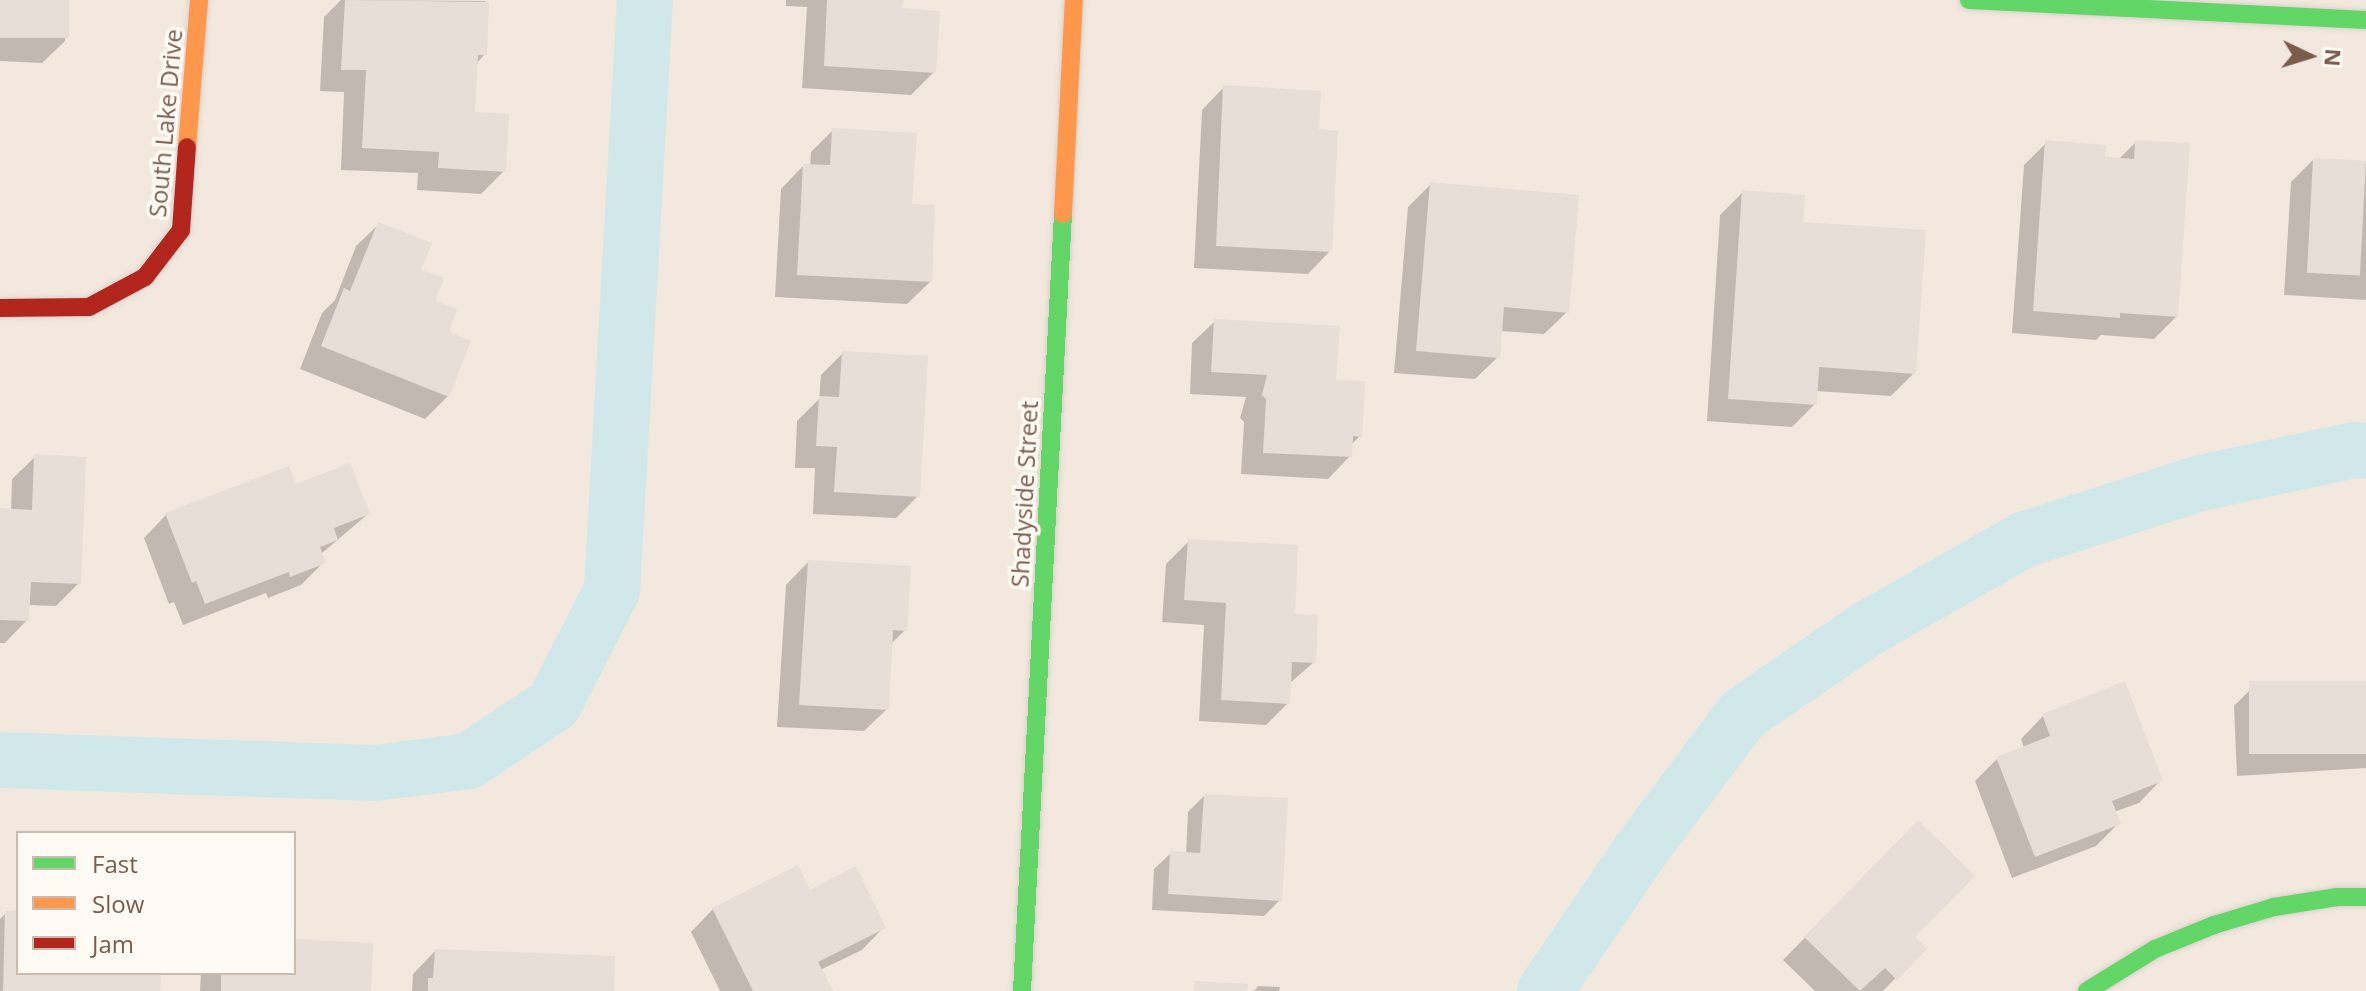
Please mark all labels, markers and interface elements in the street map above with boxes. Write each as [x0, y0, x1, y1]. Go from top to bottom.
north arrow [2270, 16, 2350, 96]
street label: South Lake Drive [142, 28, 188, 218]
text: N [2318, 48, 2350, 68]
street label: Shadyside Street [1005, 400, 1043, 588]
legend [16, 831, 296, 975]
text: Fast [92, 847, 138, 880]
text: Slow [92, 887, 144, 920]
text: Jam [92, 927, 134, 960]

